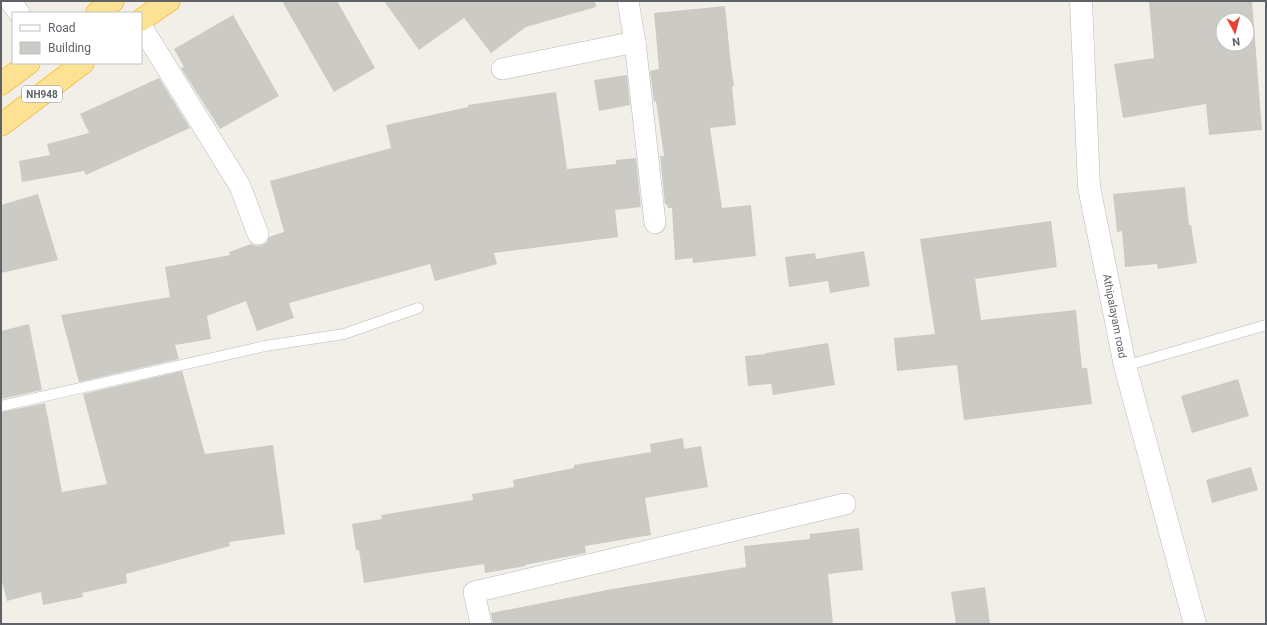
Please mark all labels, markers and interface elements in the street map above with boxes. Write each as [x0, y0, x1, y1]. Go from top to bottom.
legend [12, 12, 142, 64]
north arrow [1215, 12, 1255, 52]
text: Road [48, 21, 76, 35]
text: N [1231, 35, 1241, 48]
text: Building [48, 41, 91, 55]
road number: NH948 [22, 86, 62, 102]
street label: Athipalayam road [1100, 273, 1129, 359]

